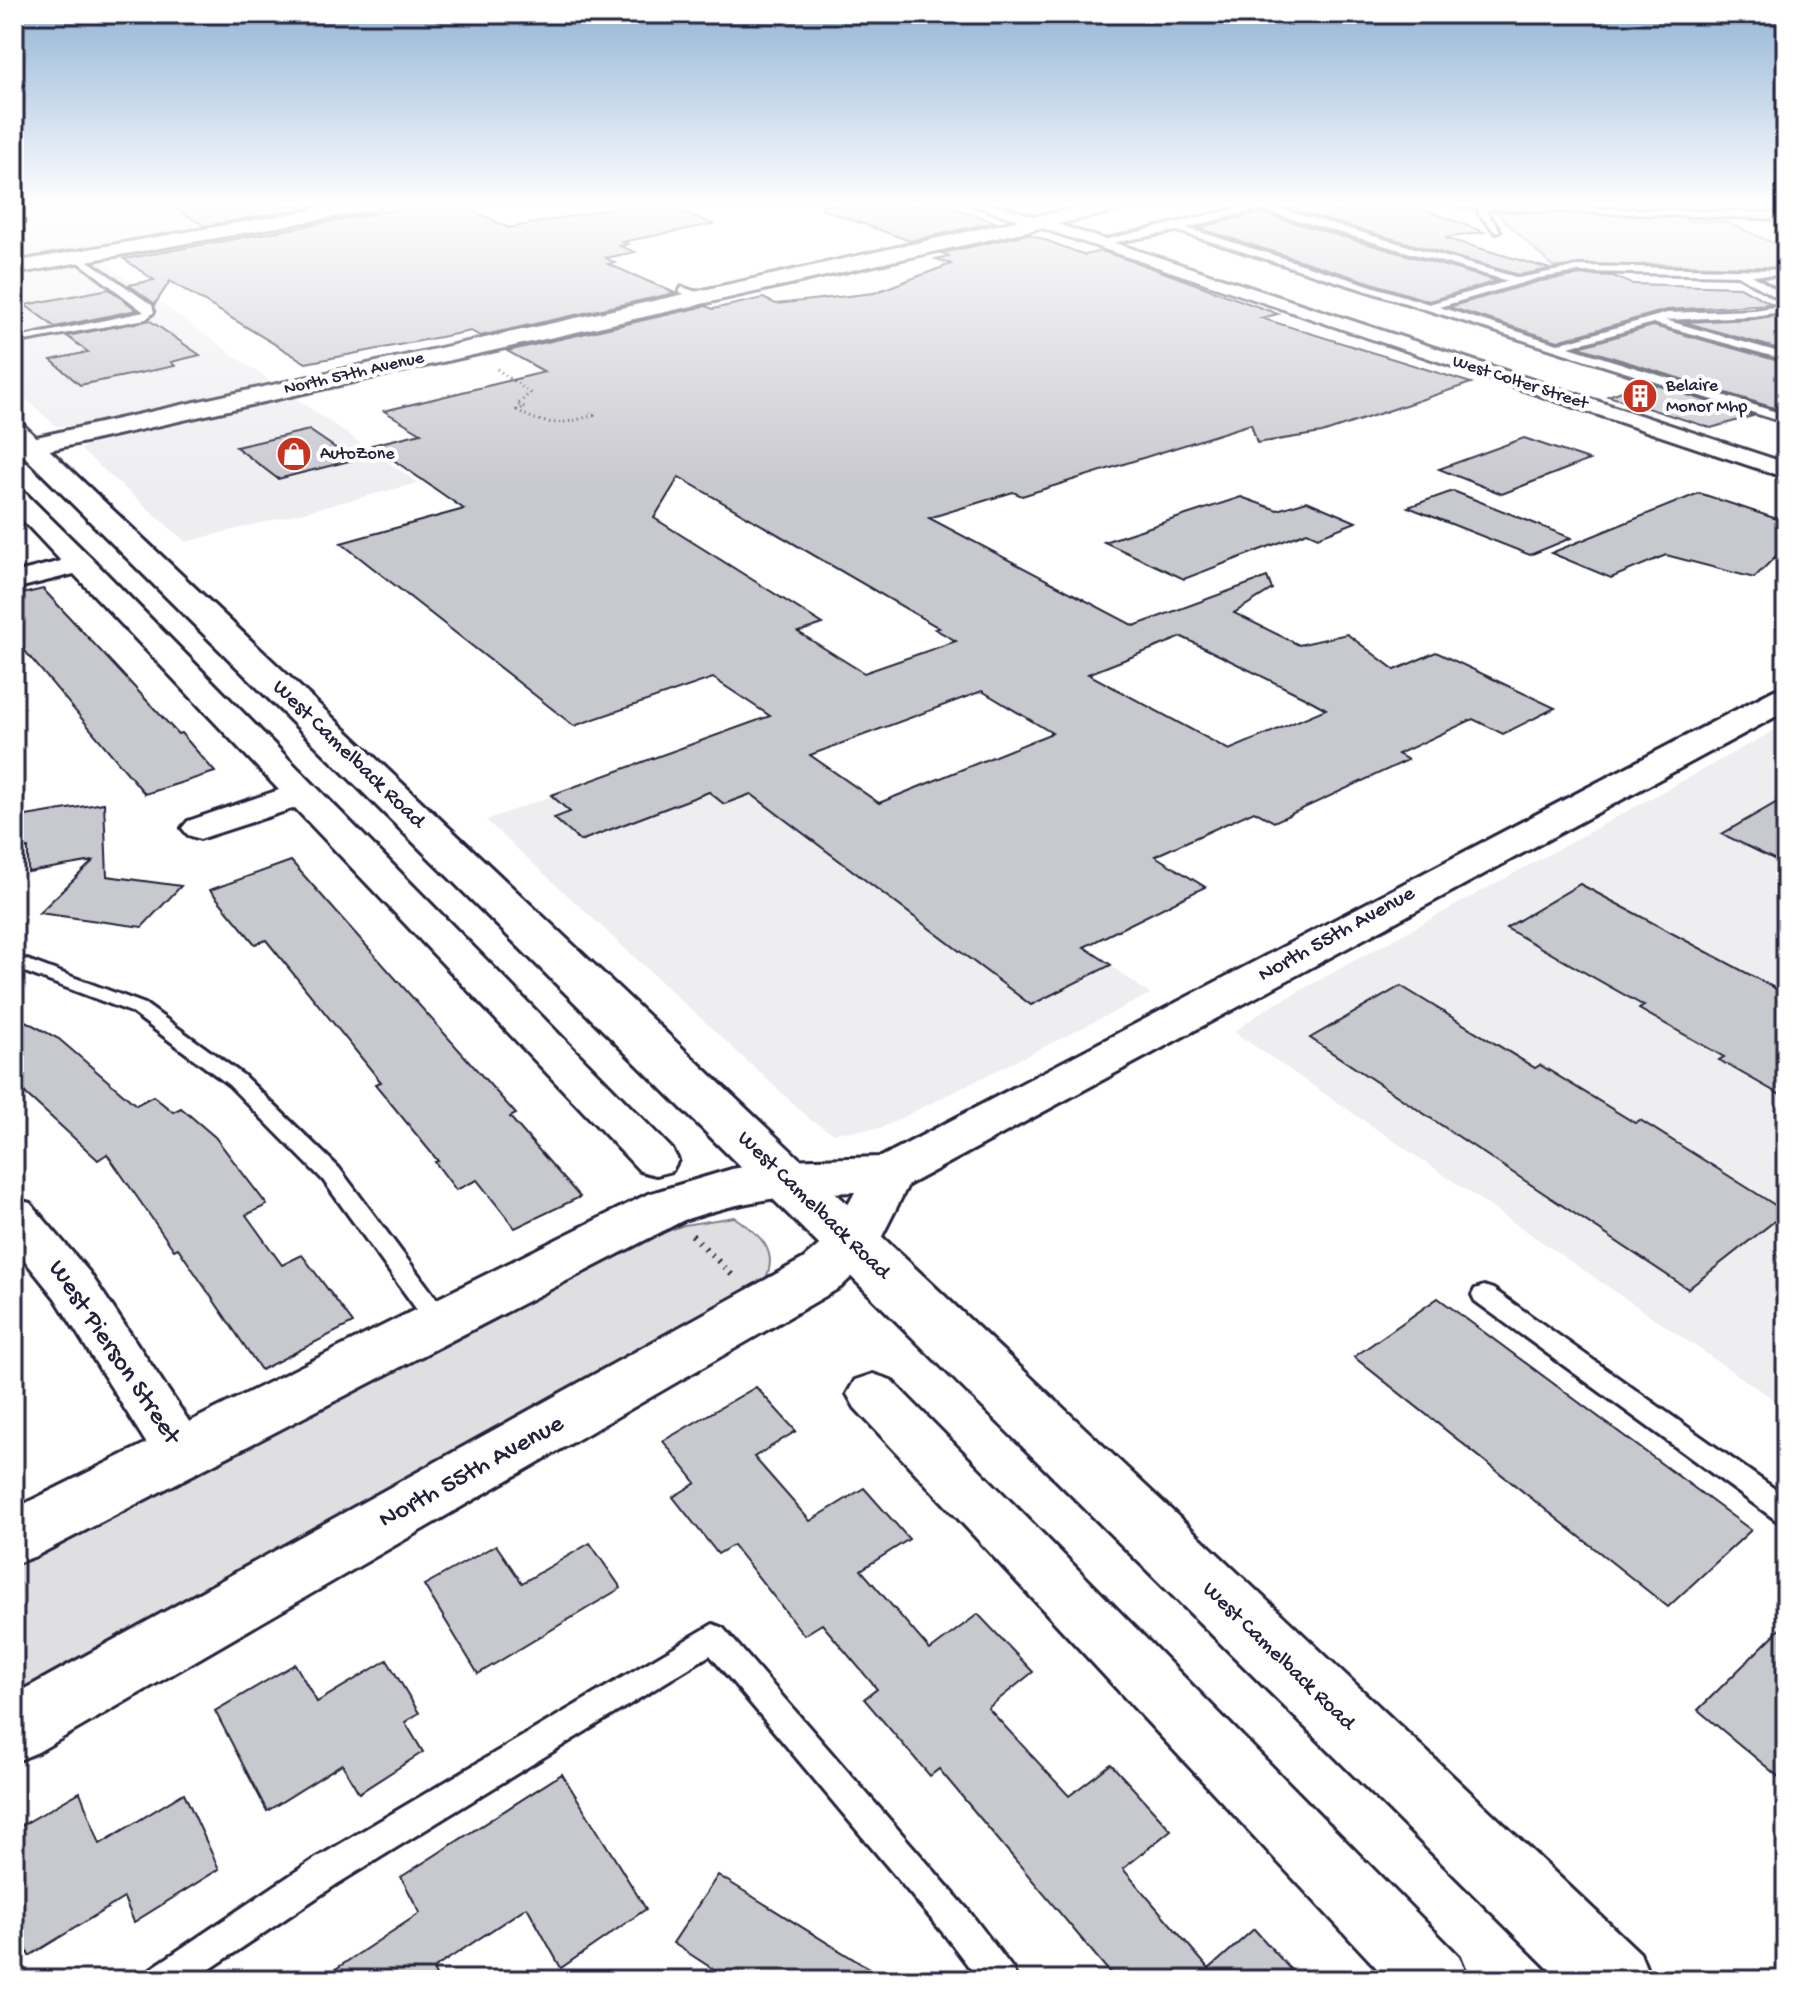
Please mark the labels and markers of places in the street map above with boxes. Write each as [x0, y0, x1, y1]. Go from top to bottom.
place label: Belaire Monor Mhp [1665, 376, 1748, 418]
building icon: Belaire Monor Mhp [1621, 377, 1659, 415]
shop icon: AutoZone [275, 435, 313, 473]
place label: AutoZone [320, 444, 395, 465]

